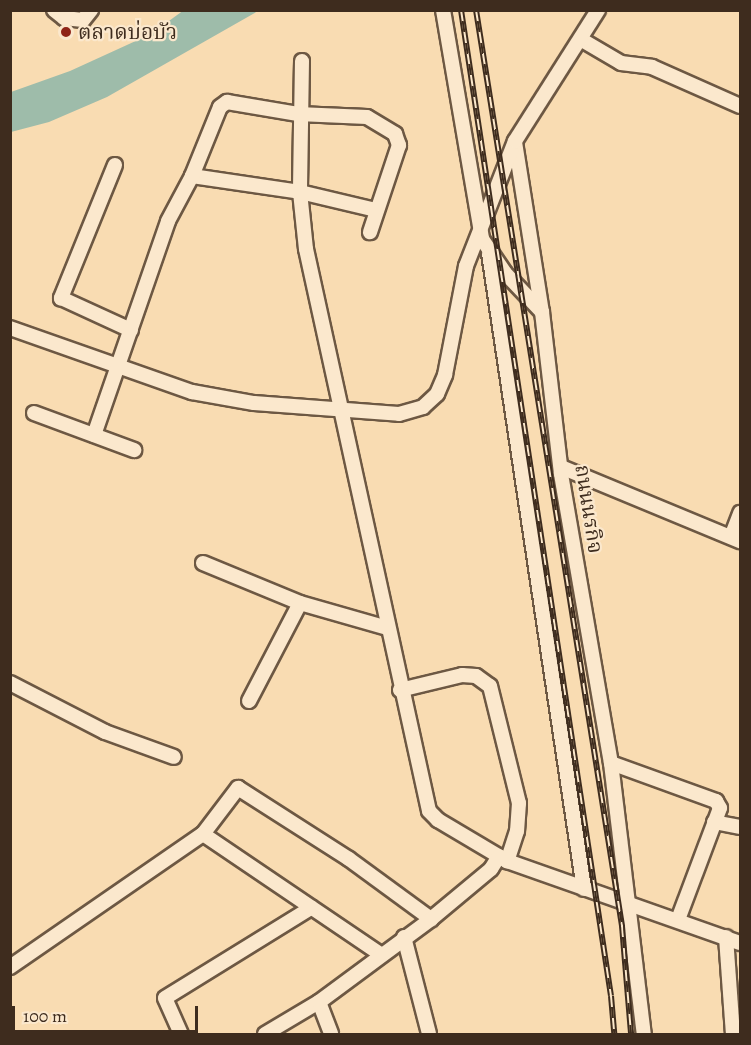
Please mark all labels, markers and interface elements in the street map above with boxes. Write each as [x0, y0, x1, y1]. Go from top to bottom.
place label: ตลาดบ่อบัว [78, 19, 177, 45]
marker: ตลาดบ่อบัว [59, 25, 73, 39]
street label: ถนนนรกิจ [570, 463, 608, 555]
scale bar [15, 994, 201, 1032]
text: 100 m [23, 1004, 67, 1028]

